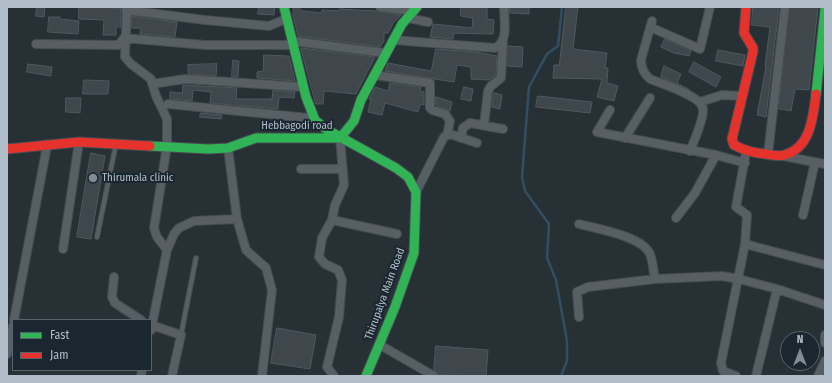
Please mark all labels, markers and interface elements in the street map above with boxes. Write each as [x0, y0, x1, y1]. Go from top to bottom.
street label: Hebbagodi road [261, 119, 333, 133]
place label: Thirumala clinic [102, 171, 173, 185]
marker: Thirumala clinic [87, 172, 99, 184]
street label: Thirupalya Main Road [362, 246, 408, 342]
legend [12, 319, 152, 371]
text: Fast [50, 328, 69, 342]
north arrow [780, 331, 820, 371]
text: N [797, 333, 803, 346]
text: Jam [50, 348, 68, 362]

